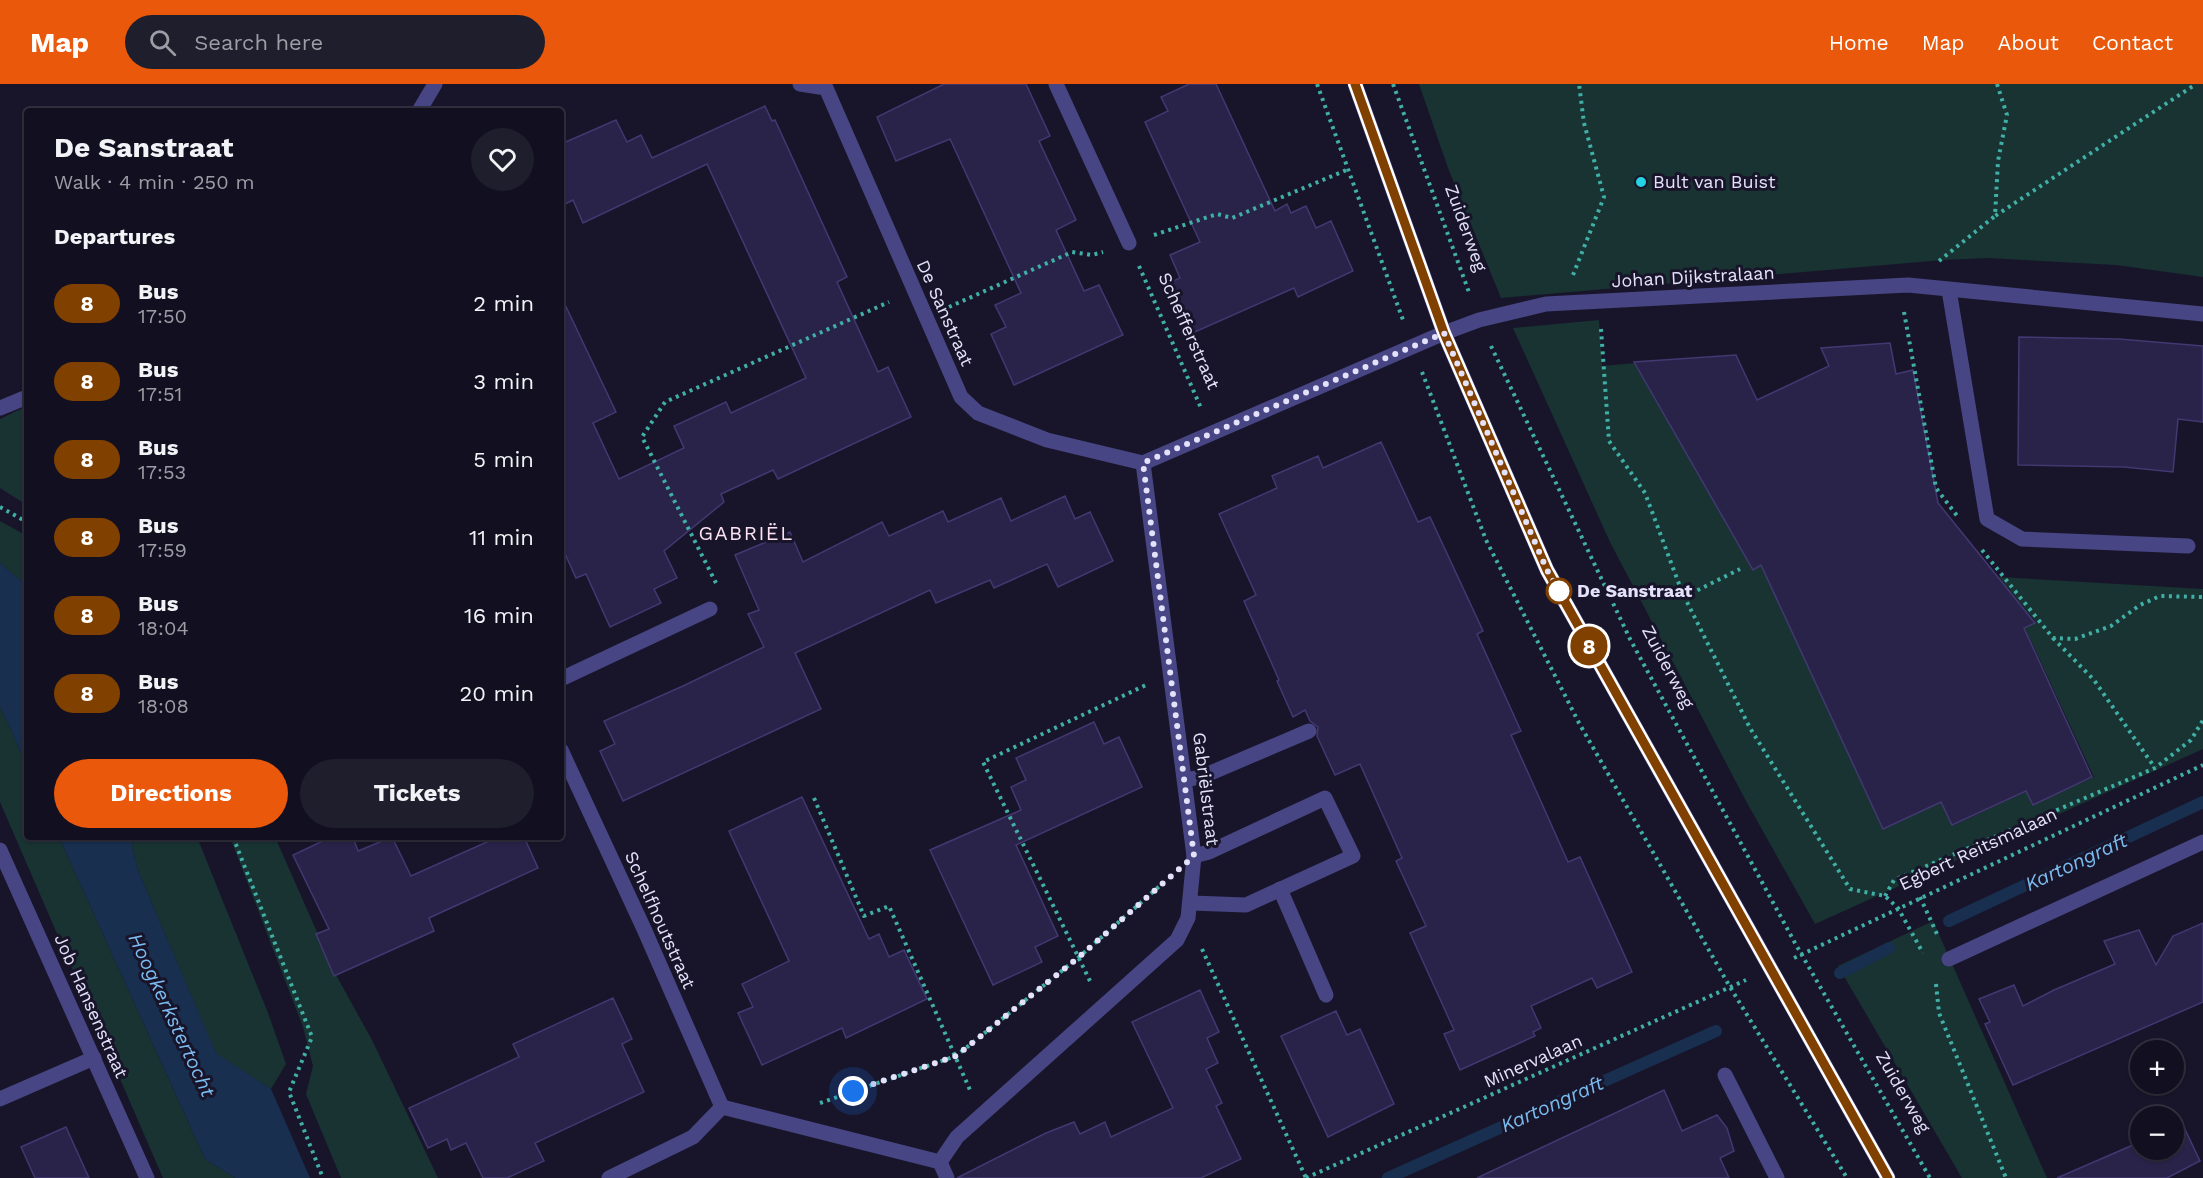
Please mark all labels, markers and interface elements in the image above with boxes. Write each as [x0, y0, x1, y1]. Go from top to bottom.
search box [125, 15, 545, 69]
text: Map [30, 26, 89, 59]
icon: search [146, 26, 179, 59]
text: Search here [194, 30, 323, 55]
text: Home [1829, 30, 1889, 55]
text: Map [1922, 30, 1965, 55]
text: About [1998, 30, 2059, 55]
text: Contact [2092, 30, 2173, 55]
button: heart [471, 128, 534, 191]
text: De Sanstraat [54, 131, 234, 164]
text: Walk · 4 min · 250 m [54, 170, 255, 194]
place label: Bult van Buist [1653, 171, 1776, 192]
marker: Bult van Buist [1634, 175, 1648, 189]
street label: Zuiderweg [1441, 182, 1492, 274]
text: Departures [54, 224, 175, 249]
street label: De Sanstraat [913, 257, 978, 369]
street label: Johan Dijkstralaan [1611, 262, 1775, 291]
street label: Schefferstraat [1154, 269, 1225, 393]
text: Bus [138, 279, 178, 304]
text: 8 [80, 291, 94, 316]
text: 2 min [473, 291, 534, 316]
text: 17:50 [138, 304, 187, 328]
text: Bus [138, 357, 178, 382]
text: 8 [80, 369, 94, 394]
text: 3 min [473, 369, 534, 394]
text: 17:51 [138, 382, 182, 406]
text: Bus [138, 435, 178, 460]
text: 8 [80, 447, 94, 472]
text: 5 min [473, 447, 534, 472]
text: 17:53 [138, 460, 186, 484]
text: Bus [138, 513, 178, 538]
district label: GABRIËL [698, 521, 794, 545]
text: 8 [80, 525, 94, 550]
text: 11 min [469, 525, 534, 550]
text: 17:59 [138, 538, 187, 562]
marker: De Sanstraat [1546, 578, 1572, 604]
place label: De Sanstraat [1577, 580, 1693, 601]
text: Bus [138, 591, 178, 616]
text: 8 [80, 603, 94, 628]
text: 16 min [464, 603, 534, 628]
text: 18:04 [138, 616, 189, 640]
street label: Zuiderweg [1638, 622, 1699, 712]
line badge: 8 [1570, 626, 1608, 666]
text: 8 [1582, 634, 1596, 659]
text: Bus [138, 669, 178, 694]
text: 8 [80, 681, 94, 706]
text: 20 min [460, 681, 534, 706]
text: 18:08 [138, 694, 189, 718]
street label: Gabriëlstraat [1189, 731, 1224, 847]
button: Directions [54, 759, 288, 828]
button: Tickets [300, 759, 534, 828]
street label: Egbert Reitsmalaan [1896, 803, 2060, 894]
water label: Kartongraft [2021, 827, 2132, 896]
street label: Schelfhoutstraat [621, 848, 700, 992]
water label: Hoogkerkstertocht [124, 929, 221, 1102]
street label: Job Hansenstraat [50, 931, 133, 1081]
street label: Minervalaan [1480, 1030, 1585, 1092]
map controls [2130, 1040, 2184, 1160]
button: + [2130, 1040, 2184, 1094]
street label: Zuiderweg [1872, 1047, 1935, 1137]
water label: Kartongraft [1497, 1070, 1608, 1137]
your location [838, 1076, 868, 1106]
button: − [2130, 1106, 2184, 1160]

